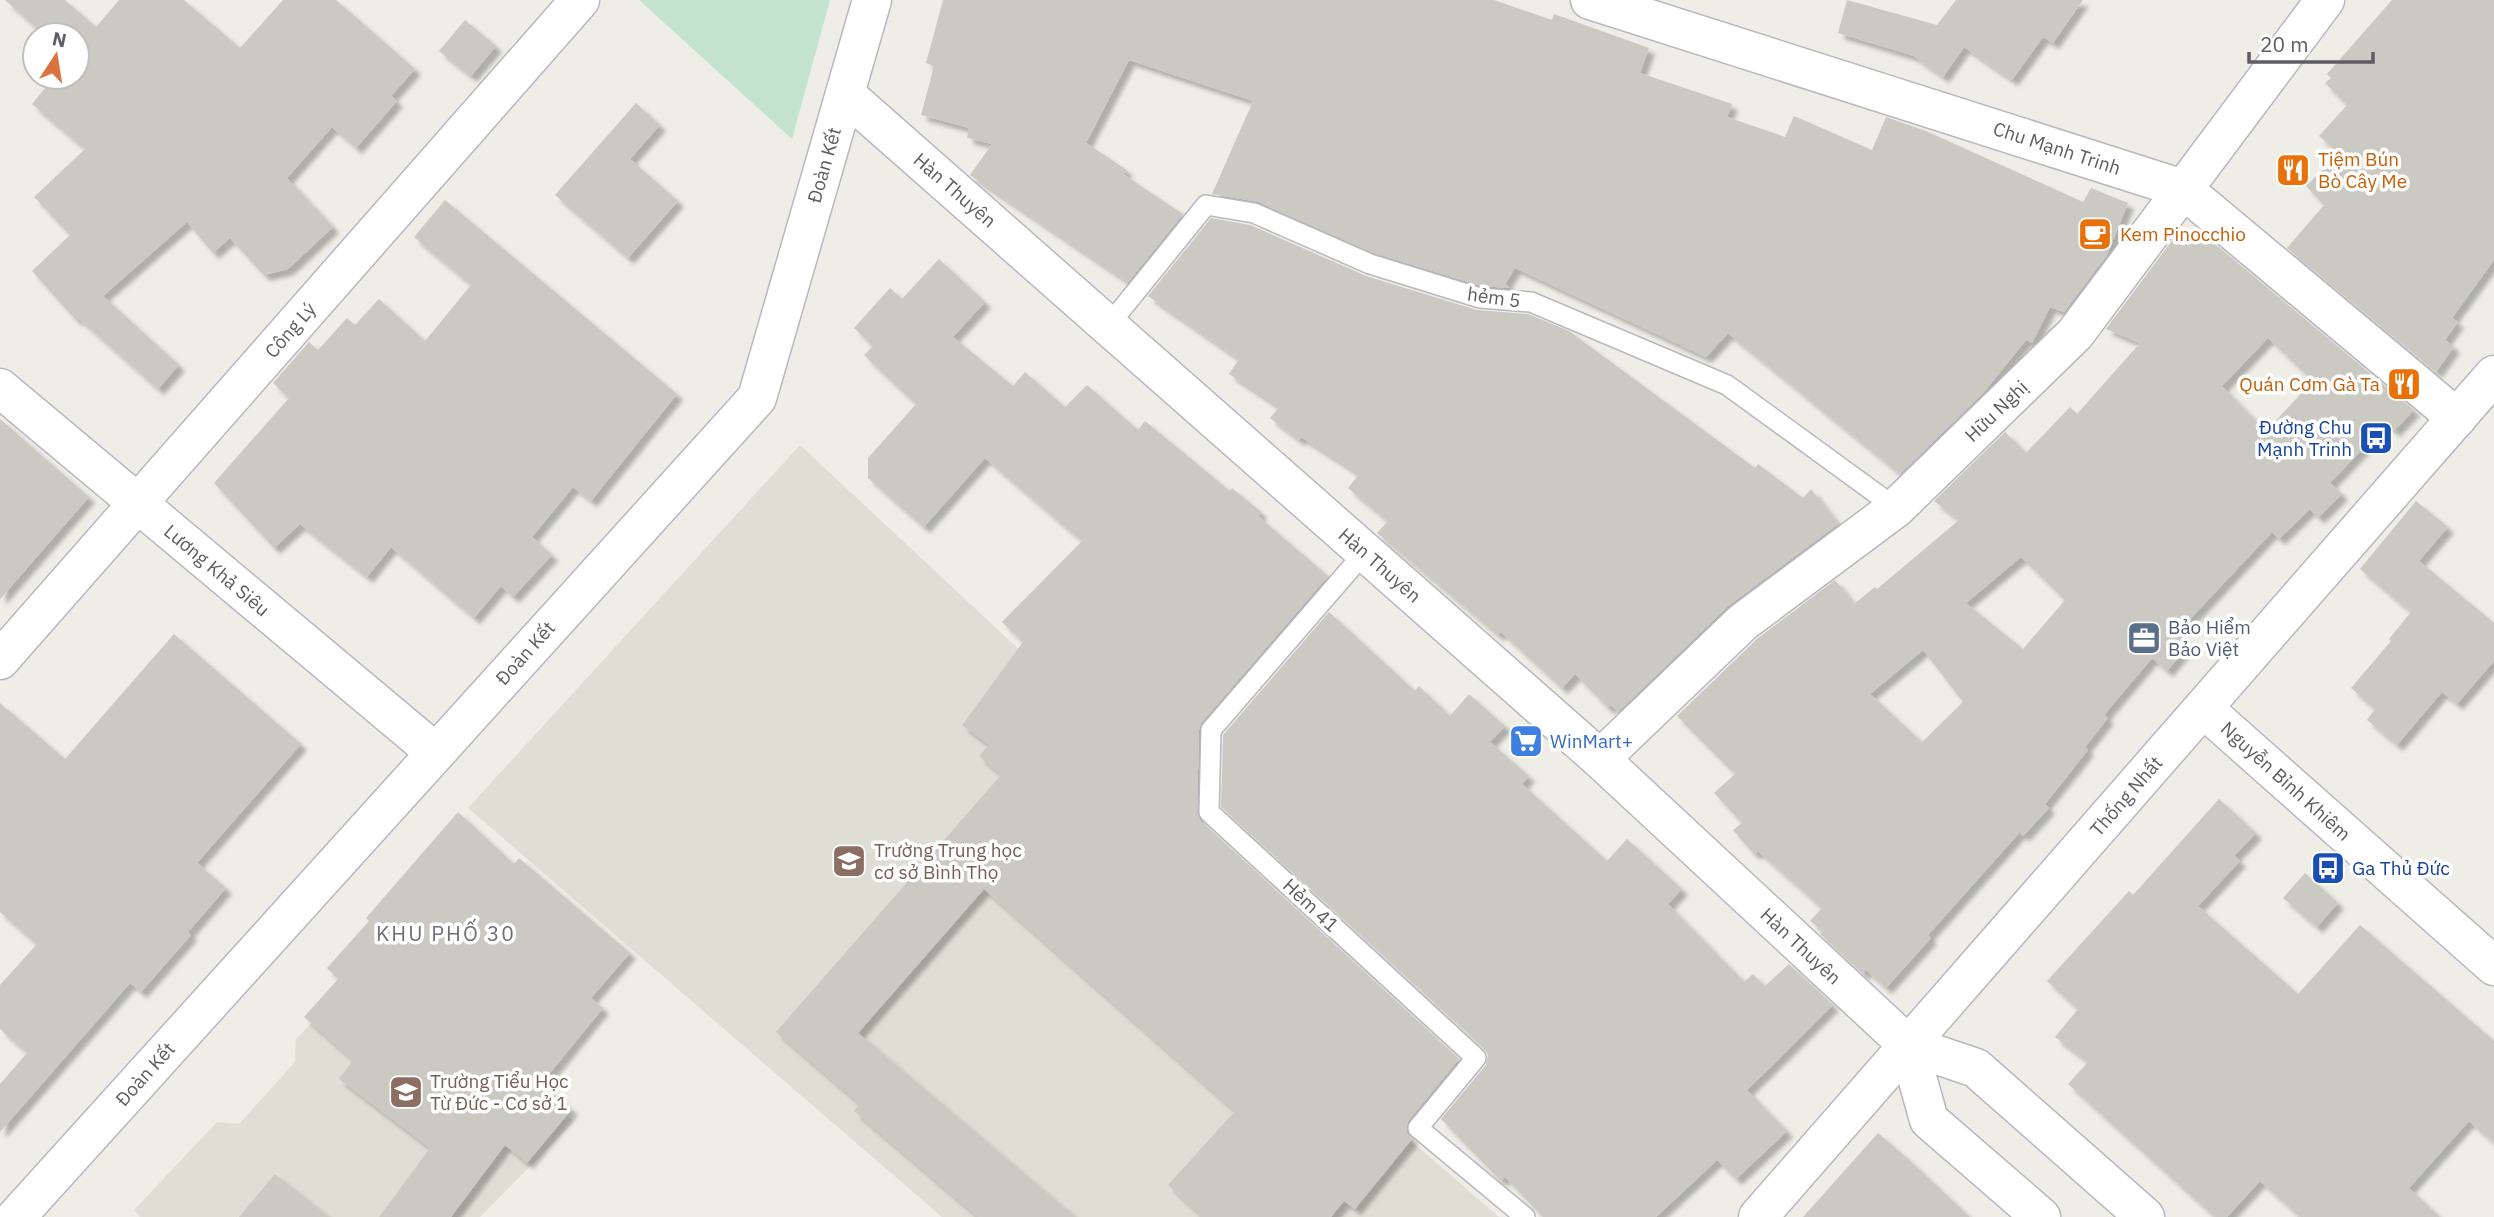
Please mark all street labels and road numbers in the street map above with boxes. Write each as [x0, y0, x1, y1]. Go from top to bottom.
street label: Chu Mạnh Trinh [1990, 116, 2124, 180]
street label: Đoàn Kết [802, 124, 846, 206]
street label: Hàn Thuyên [909, 148, 1001, 232]
street label: hẻm 5 [1466, 281, 1522, 313]
street label: Công Lý [259, 297, 321, 363]
street label: Hữu Nghị [1959, 375, 2033, 447]
street label: Lương Khả Siêu [159, 519, 275, 621]
street label: Hàn Thuyên [1334, 523, 1426, 607]
street label: Đoàn Kết [490, 616, 560, 690]
street label: Nguyễn Bỉnh Khiêm [2216, 716, 2356, 846]
street label: Thống Nhất [2085, 751, 2167, 841]
street label: Hẻm 41 [1278, 873, 1344, 937]
street label: Hàn Thuyên [1756, 902, 1846, 990]
street label: Đoàn Kết [110, 1037, 180, 1111]

